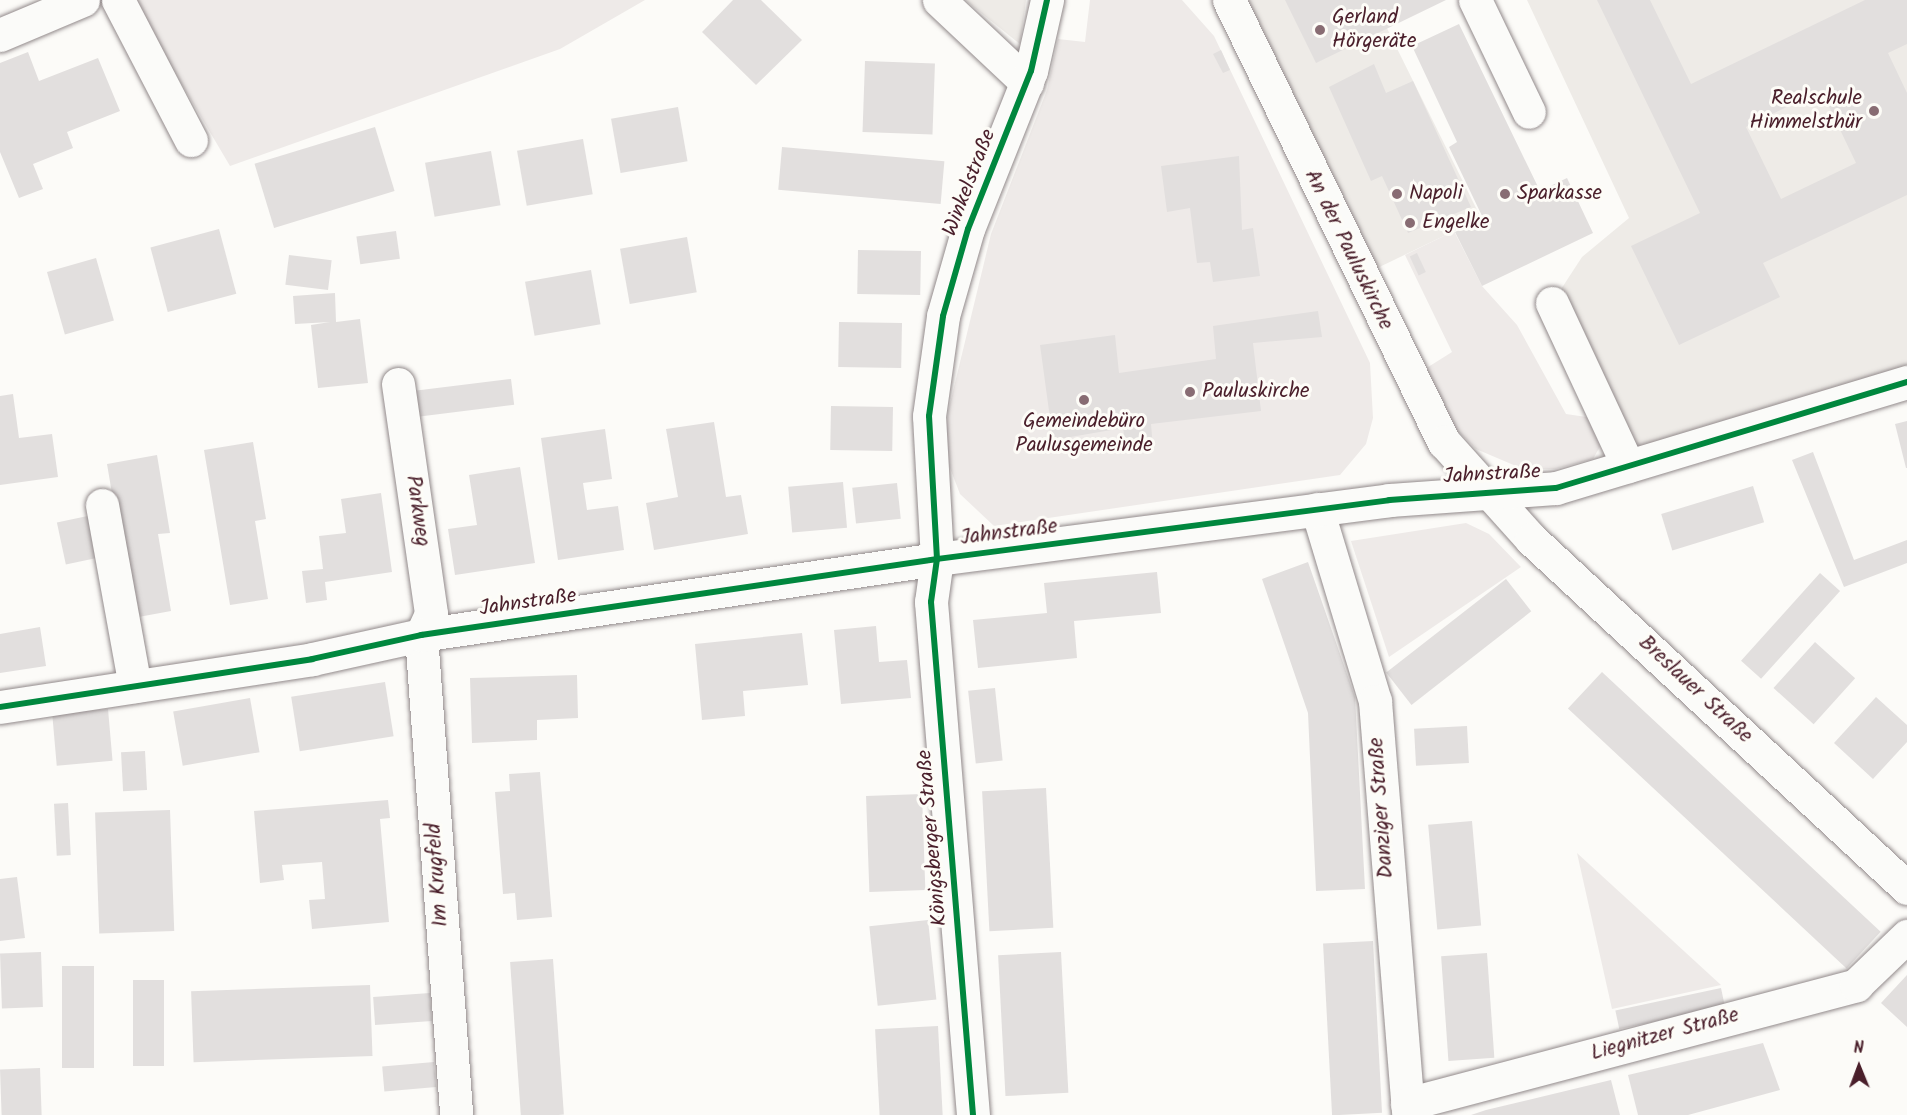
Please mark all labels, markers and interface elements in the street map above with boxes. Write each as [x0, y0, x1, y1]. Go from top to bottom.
place label: Gerland Hörgeräte [1332, 5, 1416, 55]
marker: Gerland Hörgeräte [1313, 23, 1327, 37]
place label: Realschule Himmelsthür [1750, 86, 1862, 136]
marker: Realschule Himmelsthür [1867, 104, 1881, 118]
street label: Winkelstraße [938, 126, 1002, 240]
street label: An der Pauluskirche [1298, 166, 1398, 334]
place label: Napoli [1409, 181, 1463, 207]
place label: Sparkasse [1517, 181, 1602, 207]
marker: Napoli [1390, 187, 1404, 201]
marker: Sparkasse [1498, 187, 1512, 201]
place label: Engelke [1422, 210, 1489, 236]
marker: Engelke [1403, 216, 1417, 230]
place label: Pauluskirche [1202, 379, 1309, 405]
marker: Pauluskirche [1183, 385, 1197, 399]
marker: Gemeindebüro Paulusgemeinde [1077, 393, 1091, 407]
place label: Gemeindebüro Paulusgemeinde [1015, 409, 1153, 459]
street label: Jahnstraße [1443, 460, 1541, 490]
street label: Parkweg [400, 474, 434, 548]
street label: Jahnstraße [959, 515, 1059, 551]
street label: Jahnstraße [478, 584, 578, 622]
street label: Breslauer Straße [1633, 631, 1757, 749]
street label: Danziger Straße [1364, 737, 1400, 879]
street label: Königsberger Straße [913, 749, 953, 927]
street label: Im Krugfeld [422, 822, 454, 928]
street label: Liegnitzer Straße [1588, 1003, 1742, 1067]
text: N [1853, 1036, 1864, 1061]
north arrow [1829, 1037, 1889, 1097]

